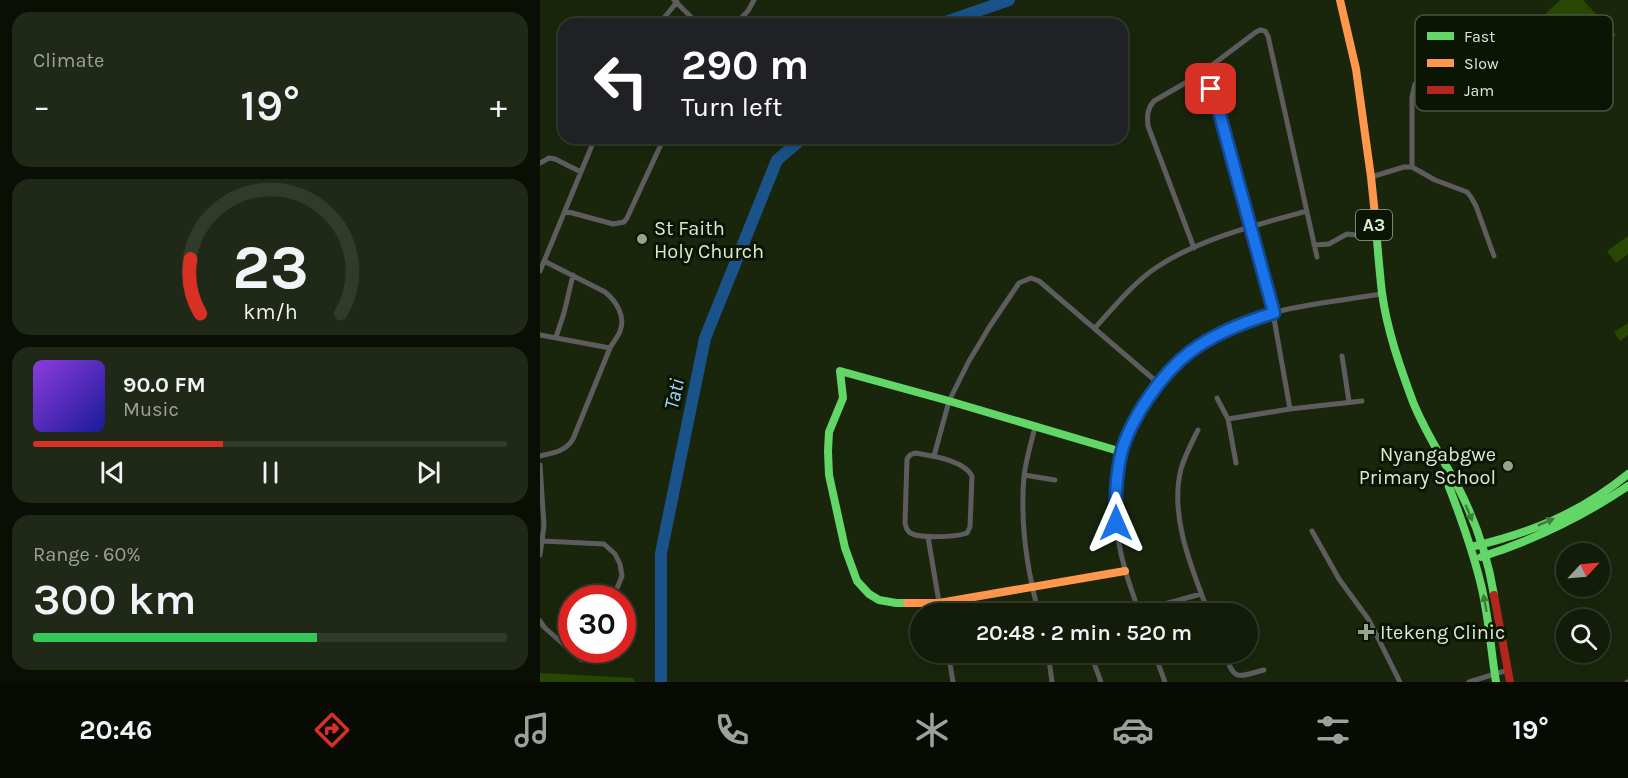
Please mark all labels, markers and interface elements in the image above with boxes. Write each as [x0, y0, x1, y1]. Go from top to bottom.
legend [1415, 15, 1613, 111]
text: Fast [1464, 27, 1495, 46]
text: 290 m [681, 40, 809, 90]
icon: left [582, 42, 660, 120]
text: Climate [33, 49, 104, 72]
text: Slow [1464, 54, 1499, 73]
pin [1185, 63, 1236, 114]
icon: arrive [1194, 72, 1227, 105]
text: 19° [240, 79, 300, 131]
text: Jam [1464, 81, 1494, 100]
text: − [33, 87, 50, 125]
text: + [490, 87, 507, 125]
text: Turn left [681, 91, 782, 123]
road number: A3 [1356, 210, 1392, 240]
place label: St Faith Holy Church [654, 217, 764, 263]
text: 23 [232, 232, 308, 305]
marker: St Faith Holy Church [635, 232, 649, 246]
text: km/h [243, 300, 297, 325]
text: 90.0 FM [123, 372, 206, 398]
water label: Tati [659, 376, 689, 412]
text: Music [123, 398, 179, 421]
place label: Nyangabgwe Primary School [1359, 443, 1496, 489]
icon: previous [96, 456, 129, 489]
icon: pause [254, 456, 287, 489]
icon: next [412, 456, 445, 489]
marker: Nyangabgwe Primary School [1501, 459, 1515, 473]
position arrow [1084, 491, 1148, 555]
one-way arrow [1464, 505, 1474, 523]
one-way arrow [1537, 517, 1555, 527]
text: Range · 60% [33, 543, 141, 566]
north arrow [1556, 543, 1610, 597]
map controls [1556, 543, 1610, 663]
text: 300 km [33, 573, 197, 625]
speed limit sign: 30 [558, 585, 636, 663]
one-way arrow [1480, 594, 1489, 613]
button: search [1556, 609, 1610, 663]
text: 20:48 · 2 min · 520 m [976, 620, 1192, 646]
place label: Itekeng Clinic [1380, 621, 1505, 644]
marker: Itekeng Clinic [1357, 623, 1375, 641]
icon: directions [311, 709, 353, 751]
icon: music [511, 709, 553, 751]
icon: phone [711, 709, 753, 751]
icon: climate [911, 709, 953, 751]
icon: car [1112, 709, 1154, 751]
icon: filters [1312, 709, 1354, 751]
text: 20:46 [79, 714, 152, 746]
text: 19° [1512, 714, 1549, 746]

